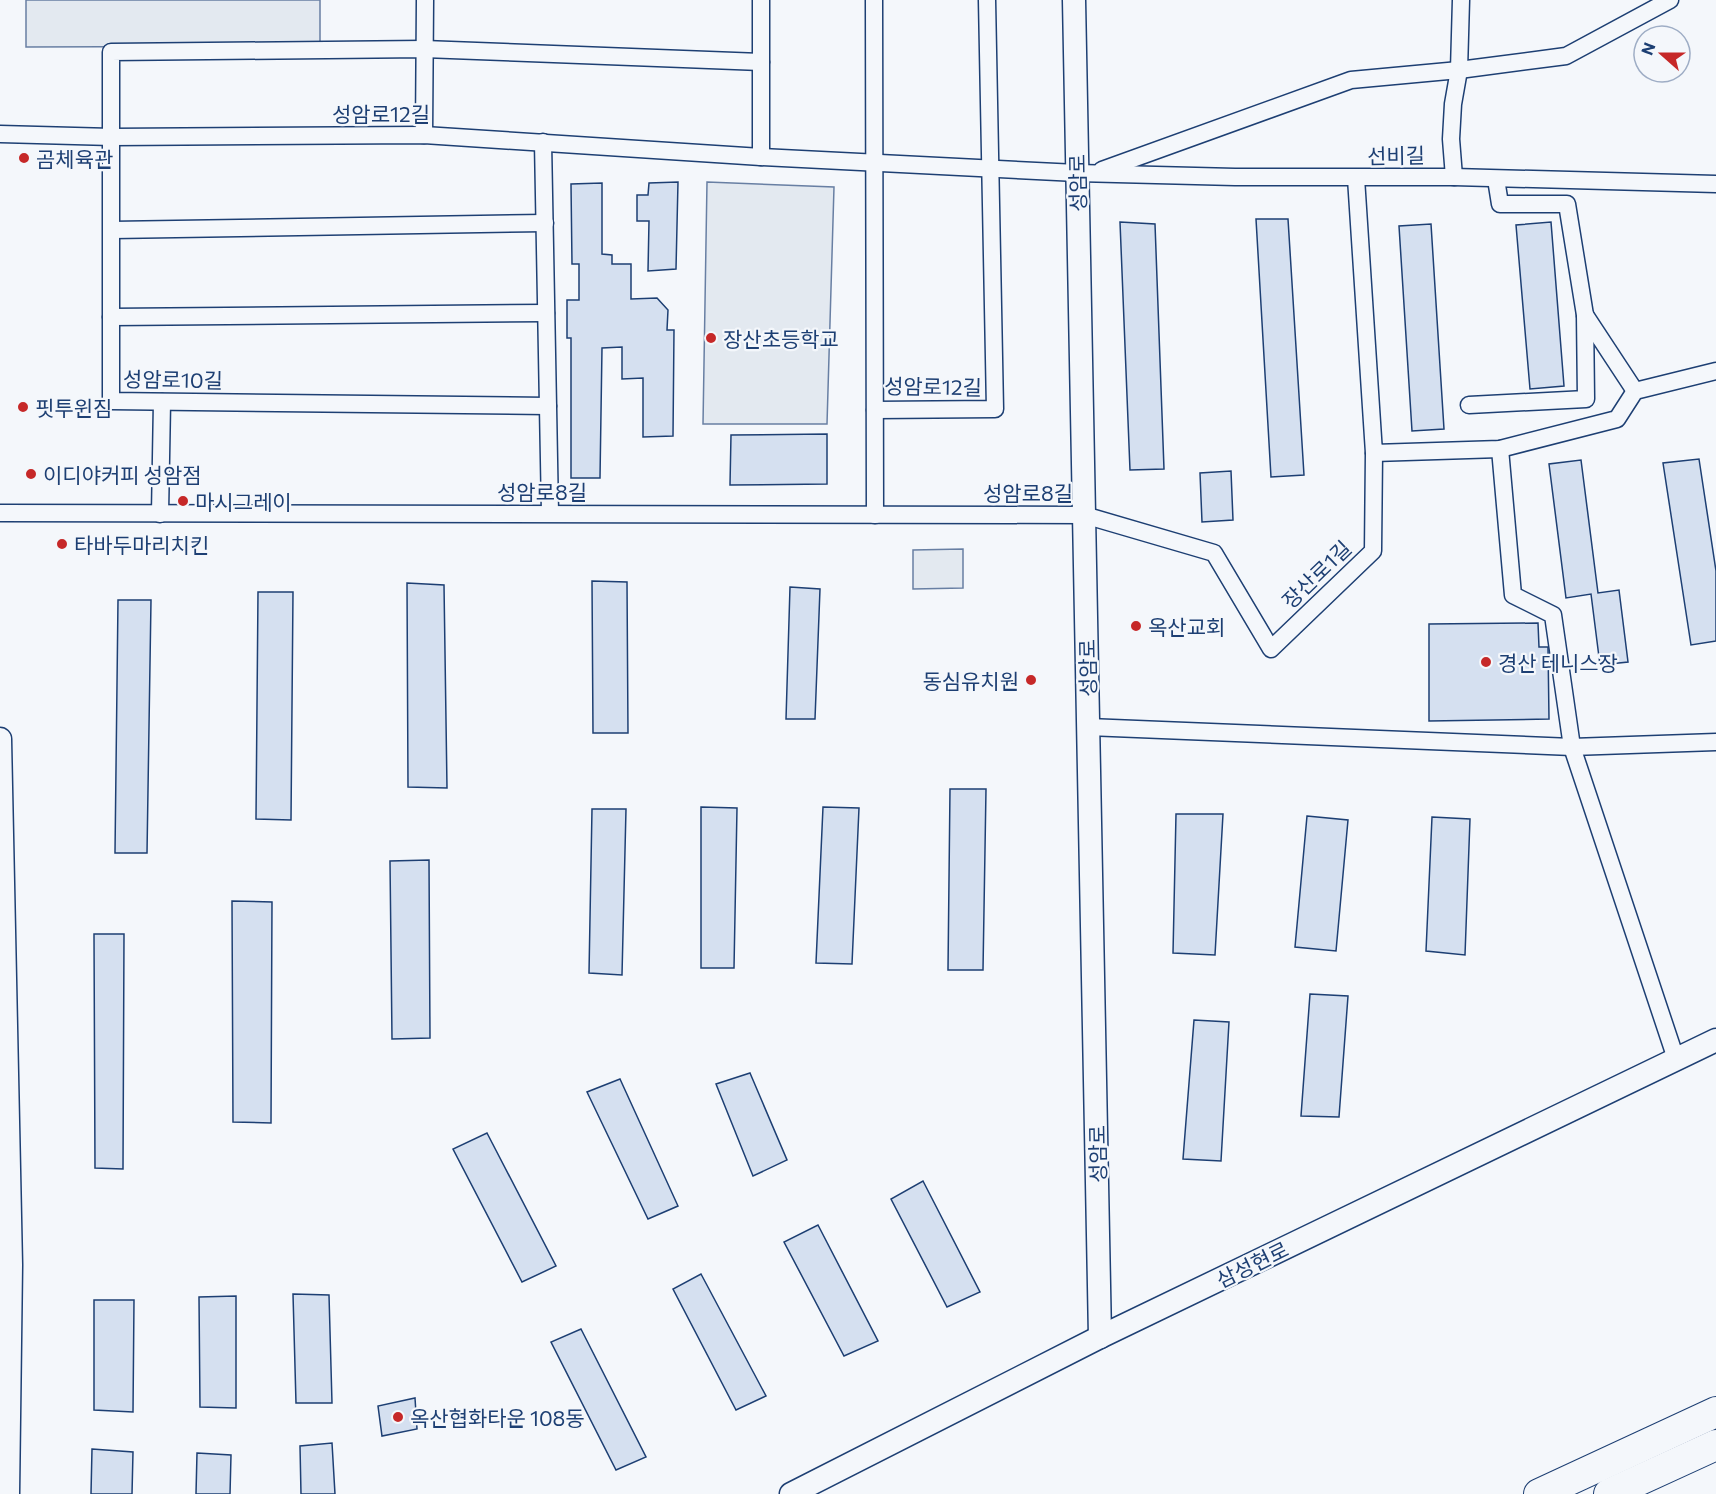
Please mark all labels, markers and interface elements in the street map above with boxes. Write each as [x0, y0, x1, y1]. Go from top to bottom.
north arrow [1632, 24, 1692, 84]
text: N [1637, 39, 1659, 57]
street label: 성암로12길 [332, 101, 430, 126]
street label: 선비길 [1367, 142, 1425, 168]
place label: 곰체육관 [36, 146, 113, 171]
marker: 곰체육관 [17, 151, 31, 165]
street label: 성암로 [1064, 154, 1090, 212]
place label: 장산초등학교 [723, 326, 839, 351]
marker: 장산초등학교 [704, 331, 718, 345]
street label: 성암로10길 [123, 366, 223, 392]
street label: 성암로12길 [884, 373, 982, 399]
place label: 핏투윈짐 [35, 395, 112, 420]
marker: 핏투윈짐 [16, 400, 30, 414]
place label: 이디야커피 성암점 [43, 462, 202, 487]
marker: 이디야커피 성암점 [24, 467, 38, 481]
street label: 성암로8길 [497, 479, 587, 504]
street label: 성암로8길 [983, 480, 1073, 505]
place label: 마시그레이 [195, 489, 292, 514]
marker: 마시그레이 [176, 494, 190, 508]
place label: 타바두마리치킨 [74, 532, 209, 557]
street label: 장산로1길 [1276, 535, 1356, 613]
marker: 타바두마리치킨 [55, 537, 69, 551]
place label: 옥산교회 [1148, 614, 1225, 639]
marker: 옥산교회 [1129, 619, 1143, 633]
street label: 성암로 [1074, 639, 1100, 697]
place label: 경산 테니스장 [1498, 650, 1618, 675]
marker: 경산 테니스장 [1479, 655, 1493, 669]
place label: 동심유치원 [922, 668, 1019, 693]
marker: 동심유치원 [1024, 673, 1038, 687]
street label: 성암로 [1084, 1125, 1110, 1183]
street label: 삼성현로 [1212, 1236, 1292, 1292]
place label: 옥산협화타운 108동 [410, 1405, 585, 1430]
marker: 옥산협화타운 108동 [391, 1410, 405, 1424]

